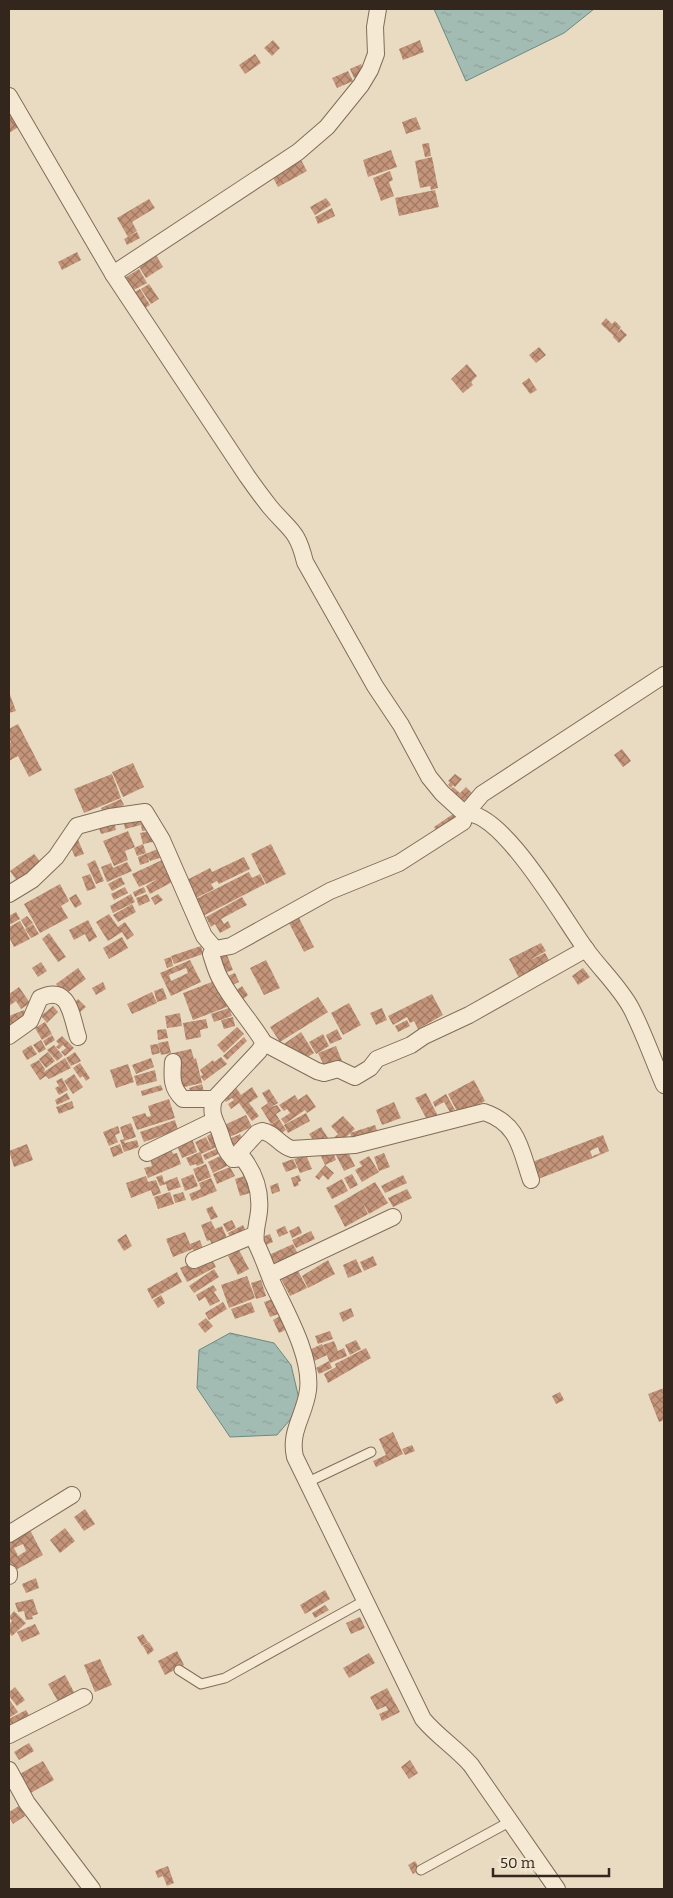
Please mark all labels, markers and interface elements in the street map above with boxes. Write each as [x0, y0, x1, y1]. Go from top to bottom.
scale bar [493, 1846, 609, 1878]
text: 50 m [500, 1854, 536, 1872]

